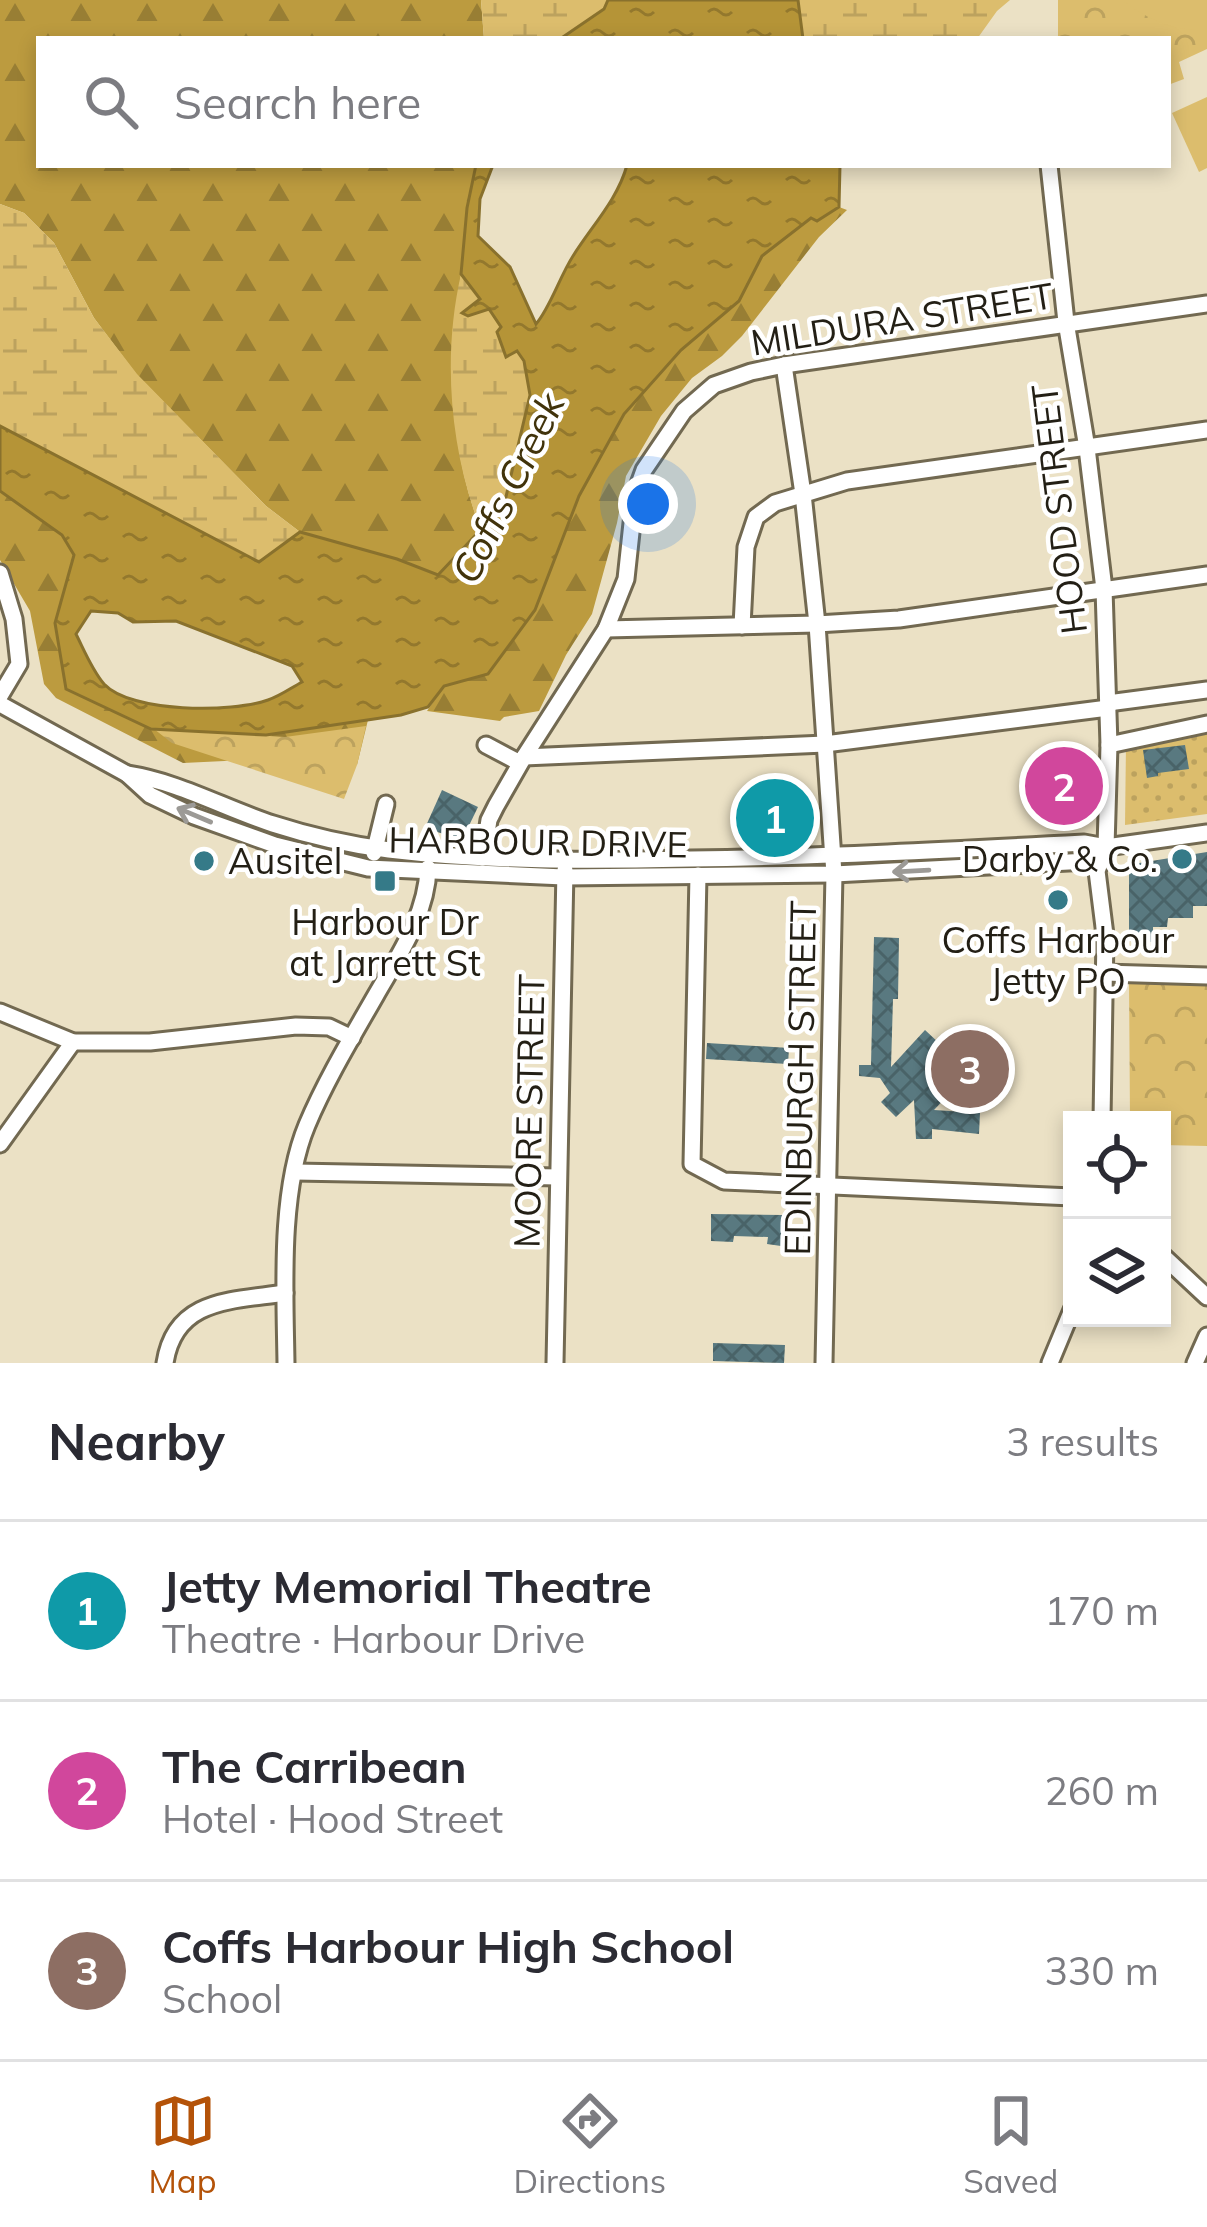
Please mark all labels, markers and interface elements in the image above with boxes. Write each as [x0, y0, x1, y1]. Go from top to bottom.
search box [36, 36, 1171, 168]
icon: search [78, 69, 144, 135]
text: Search here [174, 74, 421, 130]
street label: MILDURA STREET [748, 272, 1057, 365]
street label: HOOD STREET [1021, 381, 1096, 637]
water label: Coffs Creek [440, 384, 575, 591]
your location [618, 474, 678, 534]
pin: 2 [1025, 741, 1103, 831]
pin: 1 [736, 773, 814, 863]
one-way arrow [176, 803, 213, 824]
street label: HARBOUR DRIVE [388, 816, 688, 867]
place label: Darby & Co. [962, 836, 1158, 881]
place label: Ausitel [228, 838, 342, 883]
marker: Darby & Co. [1169, 846, 1195, 872]
marker: Ausitel [191, 848, 217, 874]
one-way arrow [892, 860, 931, 883]
marker: Harbour Dr at Jarrett St [372, 868, 398, 894]
marker: Coffs Harbour Jetty PO [1045, 887, 1071, 913]
place label: Harbour Dr at Jarrett St [289, 899, 481, 985]
street label: EDINBURGH STREET [774, 900, 825, 1256]
place label: Coffs Harbour Jetty PO [942, 917, 1174, 1003]
street label: MOORE STREET [504, 973, 553, 1248]
pin: 3 [931, 1024, 1009, 1114]
map controls [1063, 1111, 1171, 1327]
button: locate [1063, 1111, 1171, 1219]
button: layers [1063, 1219, 1171, 1327]
text: Nearby [48, 1409, 225, 1473]
text: 3 results [1006, 1417, 1159, 1466]
text: Jetty Memorial Theatre [162, 1558, 652, 1614]
text: 1 [75, 1586, 99, 1635]
text: 170 m [1044, 1586, 1159, 1635]
text: Theatre · Harbour Drive [162, 1614, 585, 1663]
text: The Carribean [162, 1738, 467, 1794]
text: 2 [75, 1766, 99, 1815]
text: 260 m [1044, 1766, 1159, 1815]
text: Hotel · Hood Street [162, 1794, 503, 1843]
text: Coffs Harbour High School [162, 1918, 734, 1974]
text: 3 [75, 1946, 99, 1995]
text: 330 m [1044, 1946, 1159, 1995]
text: School [162, 1974, 282, 2023]
tab: Map [149, 2088, 216, 2201]
tab: Directions [514, 2088, 666, 2201]
tab: Saved [963, 2088, 1058, 2201]

